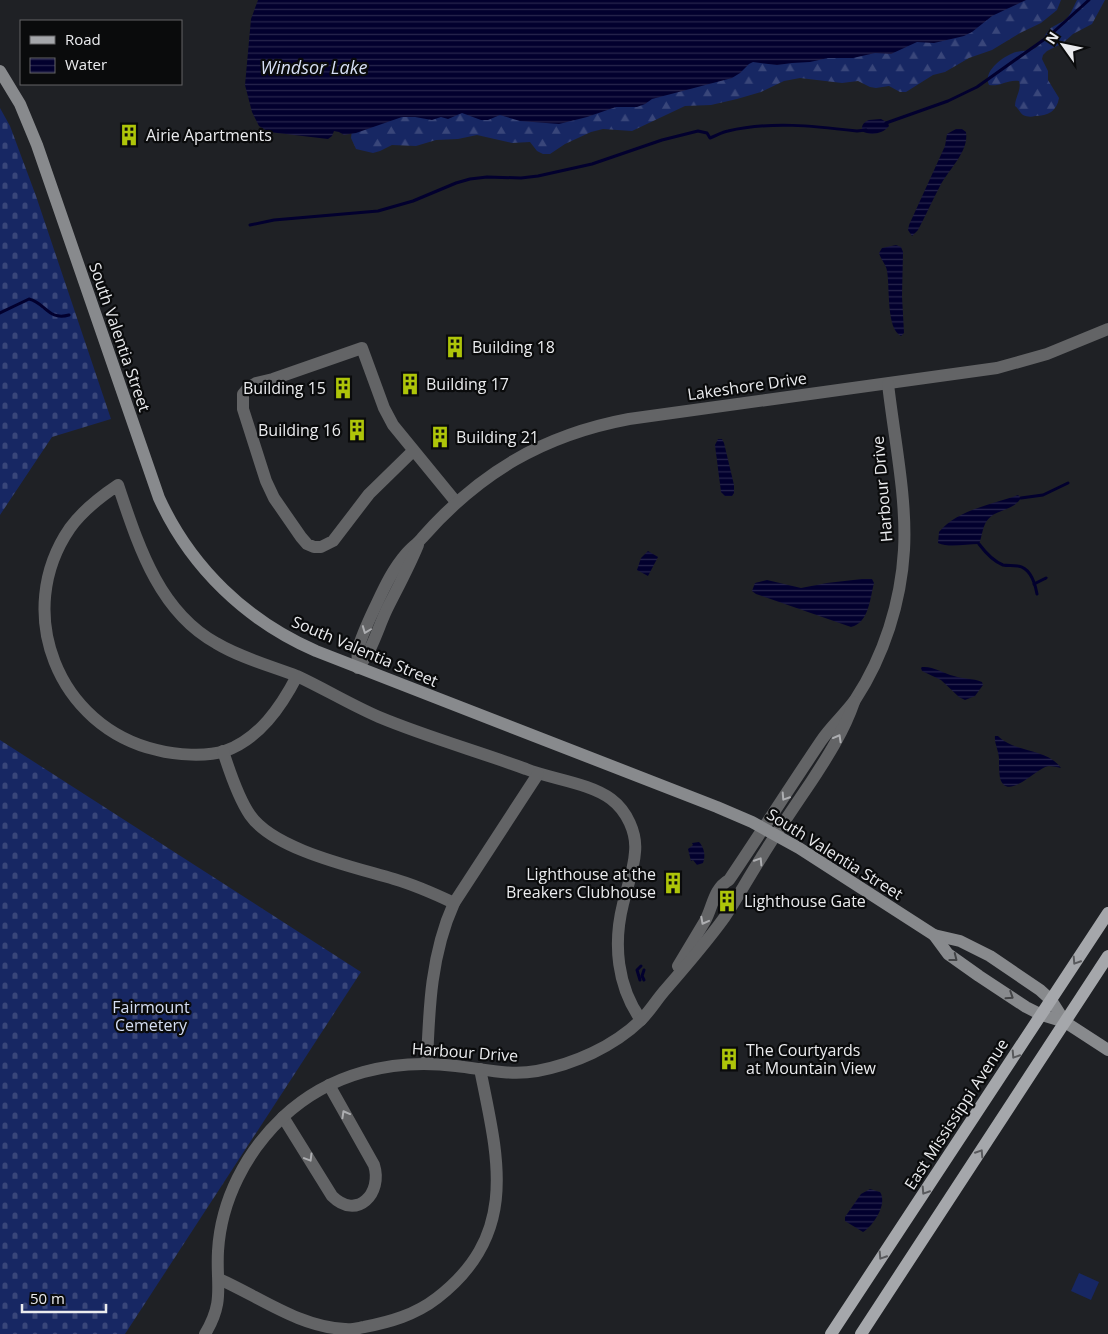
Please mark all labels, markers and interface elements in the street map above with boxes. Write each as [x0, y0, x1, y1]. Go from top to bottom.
legend [20, 20, 182, 85]
north arrow [1038, 20, 1088, 70]
text: N [1041, 28, 1063, 48]
text: Road [65, 29, 101, 49]
text: Water [65, 54, 107, 74]
water label: Windsor Lake [261, 55, 367, 79]
building icon: Airie Apartments [116, 122, 142, 148]
place label: Airie Apartments [146, 124, 272, 146]
street label: South Valentia Street [84, 259, 156, 415]
building icon: Building 18 [442, 334, 468, 360]
place label: Building 18 [472, 336, 555, 358]
street label: Lakeshore Drive [686, 367, 808, 405]
building icon: Building 17 [397, 371, 423, 397]
place label: Building 17 [426, 373, 509, 395]
building icon: Building 15 [330, 375, 356, 401]
place label: Building 15 [243, 377, 326, 399]
building icon: Building 16 [344, 417, 370, 443]
place label: Building 16 [258, 419, 341, 441]
building icon: Building 21 [427, 424, 453, 450]
place label: Building 21 [456, 426, 539, 448]
street label: Harbour Drive [866, 435, 898, 543]
street label: South Valentia Street [289, 610, 442, 692]
one-way arrow [361, 625, 372, 634]
one-way arrow [832, 735, 842, 744]
one-way arrow [782, 791, 791, 800]
street label: South Valentia Street [763, 803, 907, 905]
one-way arrow [752, 858, 762, 867]
place label: Lighthouse at the Breakers Clubhouse [506, 863, 656, 903]
building icon: Lighthouse at the Breakers Clubhouse [660, 870, 686, 896]
building icon: Lighthouse Gate [714, 888, 740, 914]
place label: Lighthouse Gate [744, 890, 866, 912]
one-way arrow [700, 915, 710, 924]
one-way arrow [948, 953, 957, 961]
one-way arrow [1073, 956, 1082, 965]
one-way arrow [1005, 990, 1014, 1000]
park label: Fairmount Cemetery [112, 996, 190, 1036]
street label: East Mississippi Avenue [899, 1034, 1013, 1194]
street label: Harbour Drive [411, 1037, 519, 1067]
place label: The Courtyards at Mountain View [746, 1039, 877, 1079]
building icon: The Courtyards at Mountain View [716, 1046, 742, 1072]
one-way arrow [1011, 1050, 1021, 1059]
one-way arrow [341, 1110, 351, 1119]
one-way arrow [974, 1149, 983, 1158]
one-way arrow [302, 1153, 312, 1162]
one-way arrow [922, 1185, 931, 1195]
one-way arrow [879, 1251, 888, 1260]
scale bar [22, 1282, 106, 1314]
text: 50 m [30, 1288, 65, 1308]

